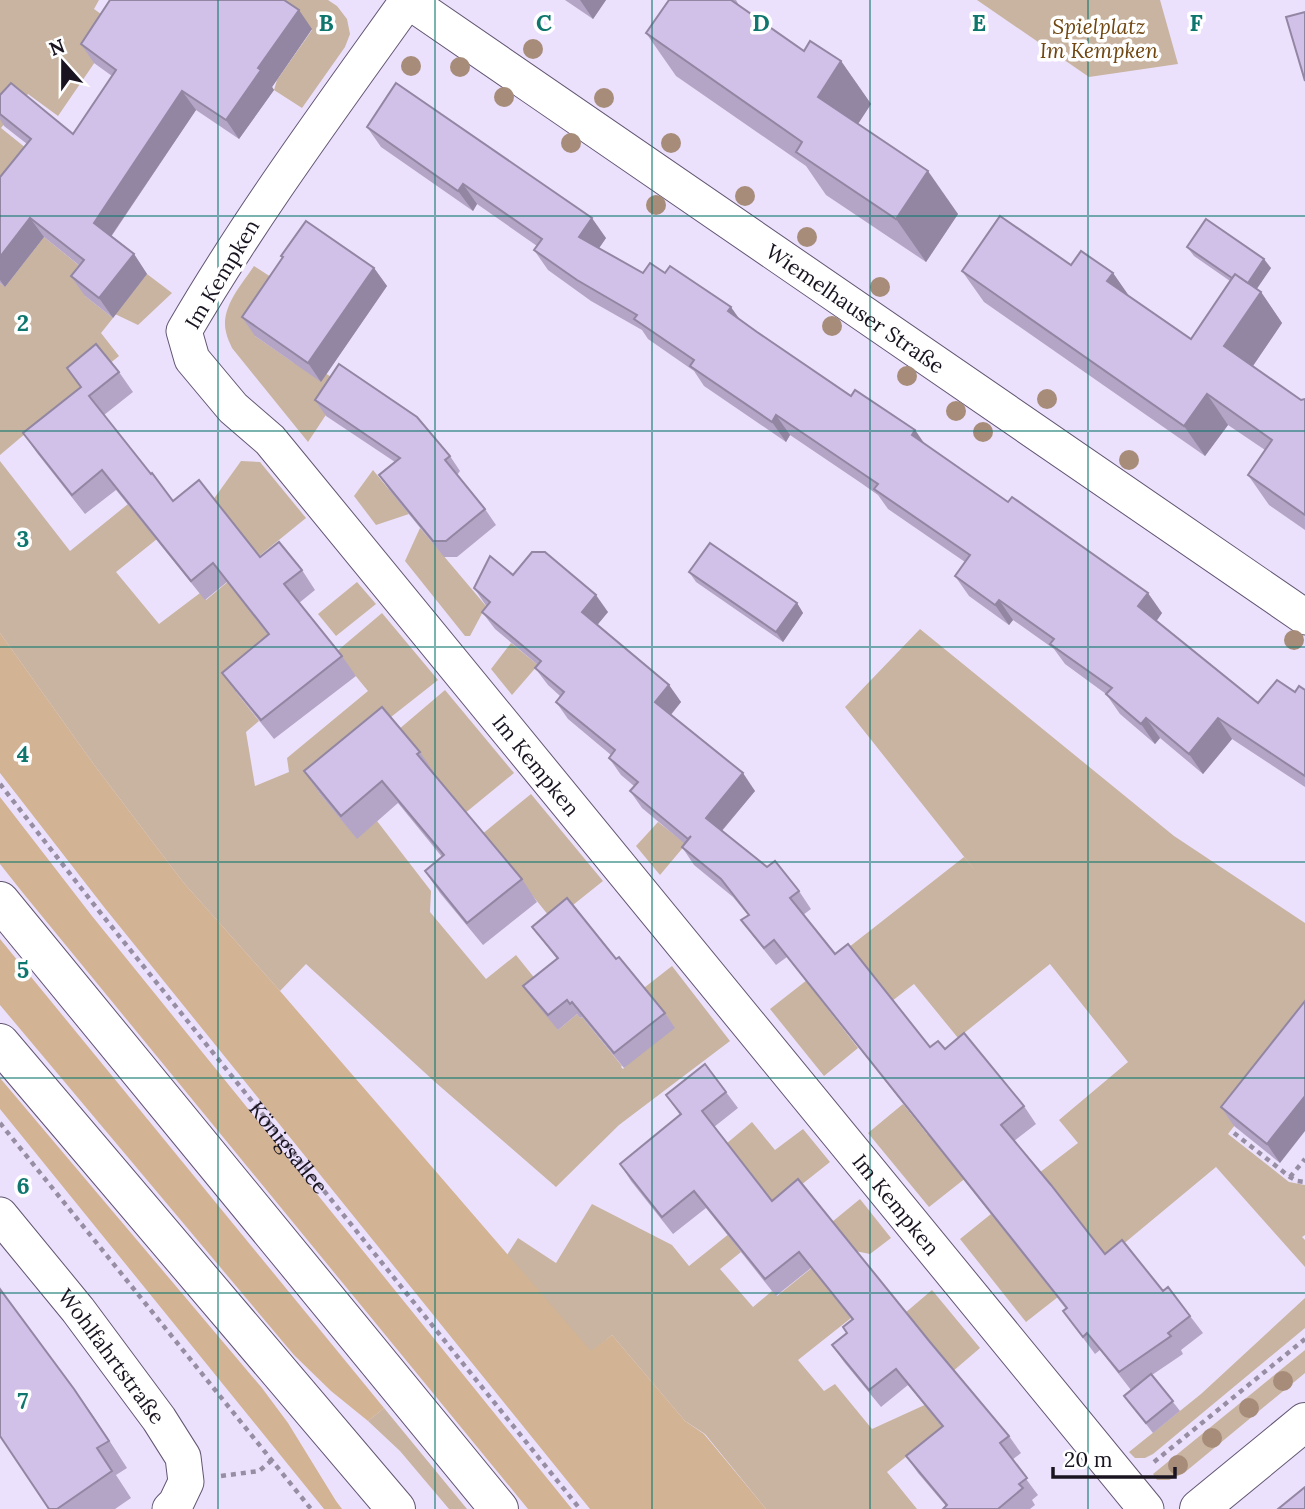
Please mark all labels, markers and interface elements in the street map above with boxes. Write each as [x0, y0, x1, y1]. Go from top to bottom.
text: B [318, 8, 334, 37]
text: C [536, 8, 552, 37]
text: D [752, 8, 770, 37]
text: E [972, 8, 986, 37]
text: F [1189, 8, 1203, 37]
park label: Spielplatz Im Kempken [1040, 13, 1158, 64]
north arrow [28, 28, 98, 98]
text: N [46, 33, 68, 61]
street label: Im Kempken [179, 214, 265, 334]
street label: Wiemelhauser Straße [761, 237, 950, 379]
text: 2 [17, 308, 29, 337]
text: 3 [17, 524, 29, 553]
street label: Im Kempken [487, 709, 586, 821]
text: 4 [17, 739, 29, 768]
text: 5 [17, 955, 29, 984]
street label: Königsallee [243, 1095, 334, 1199]
street label: Im Kempken [847, 1148, 946, 1261]
text: 6 [16, 1171, 30, 1200]
street label: Wohlfahrtstraße [52, 1283, 171, 1429]
text: 7 [18, 1386, 29, 1415]
scale bar [1053, 1436, 1176, 1480]
text: 20 m [1064, 1446, 1113, 1473]

